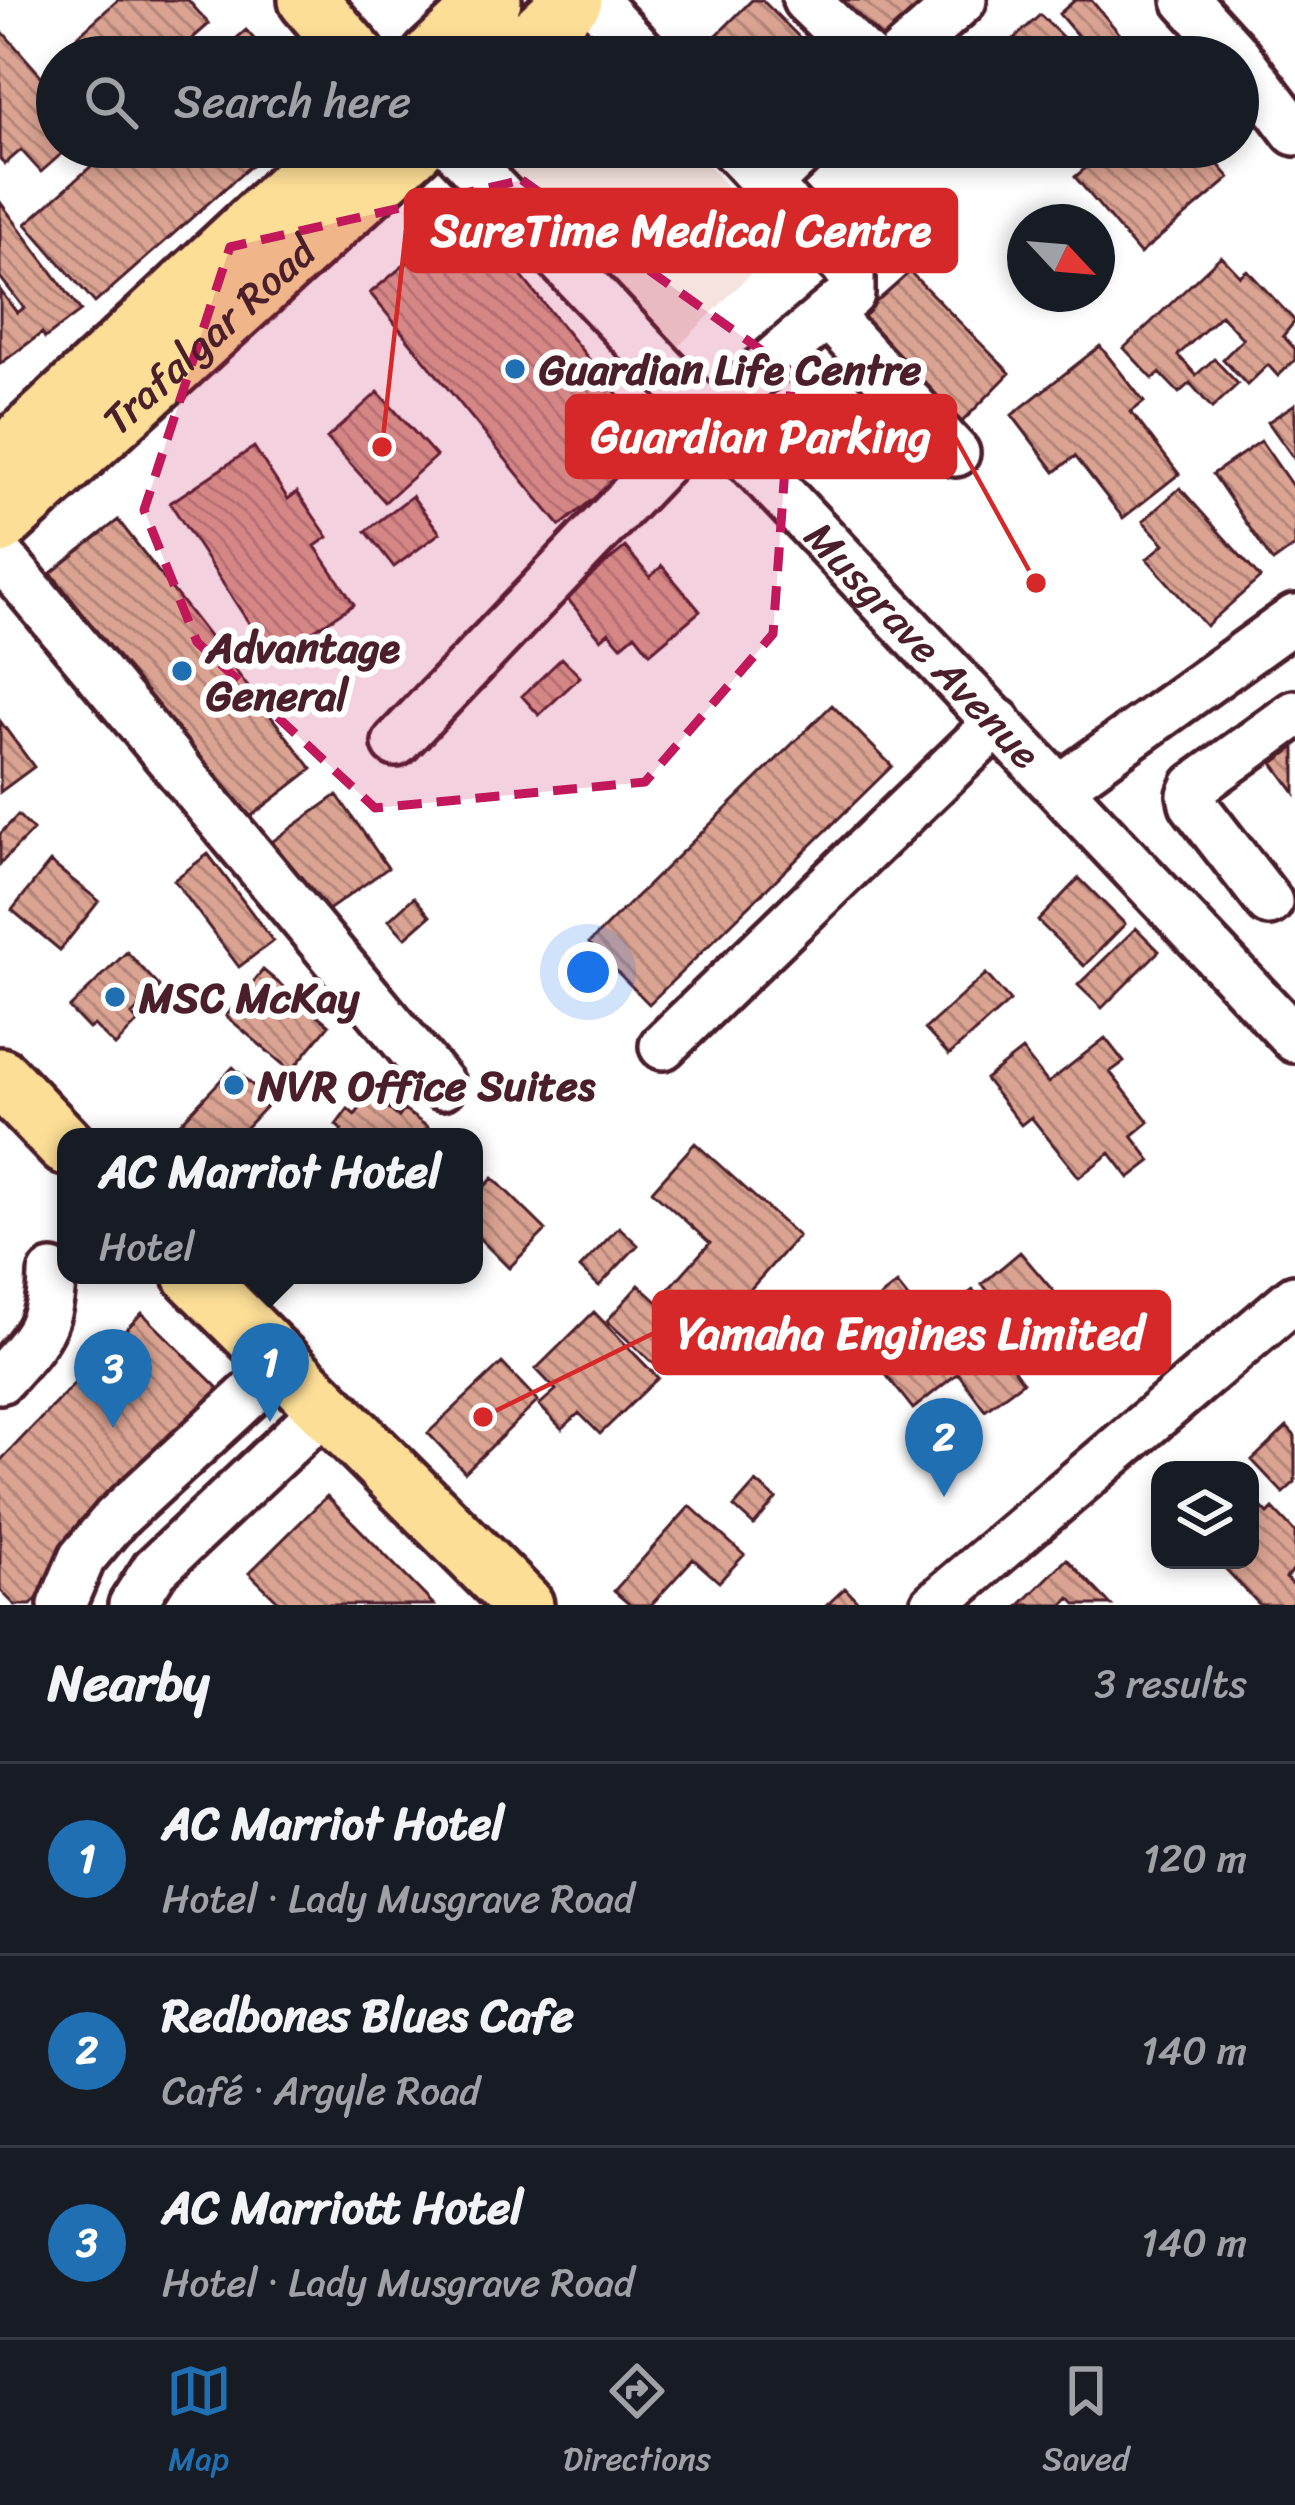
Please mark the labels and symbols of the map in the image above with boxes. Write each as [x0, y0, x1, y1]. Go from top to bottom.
callout: SureTime Medical Centre [406, 190, 956, 271]
text: SureTime Medical Centre [430, 191, 931, 271]
north arrow [1007, 204, 1115, 312]
street label: Trafalgar Road [85, 216, 336, 454]
place label: Guardian Life Centre [539, 333, 922, 407]
marker: Guardian Life Centre [502, 356, 528, 382]
callout: Guardian Parking [567, 396, 955, 477]
text: Guardian Parking [591, 397, 931, 477]
street label: Musgrave Avenue [786, 503, 1059, 787]
place label: Advantage General [204, 611, 401, 733]
marker: Advantage General [169, 658, 195, 684]
your location [558, 942, 618, 1002]
place label: MSC McKay [138, 961, 361, 1035]
marker: MSC McKay [102, 984, 128, 1010]
place label: NVR Office Suites [257, 1049, 596, 1123]
marker: NVR Office Suites [221, 1072, 247, 1098]
callout: Yamaha Engines Limited [654, 1292, 1169, 1373]
text: Yamaha Engines Limited [678, 1294, 1147, 1374]
pin: 1 [231, 1323, 309, 1422]
pin: 3 [74, 1329, 152, 1428]
pin: 2 [905, 1398, 983, 1497]

